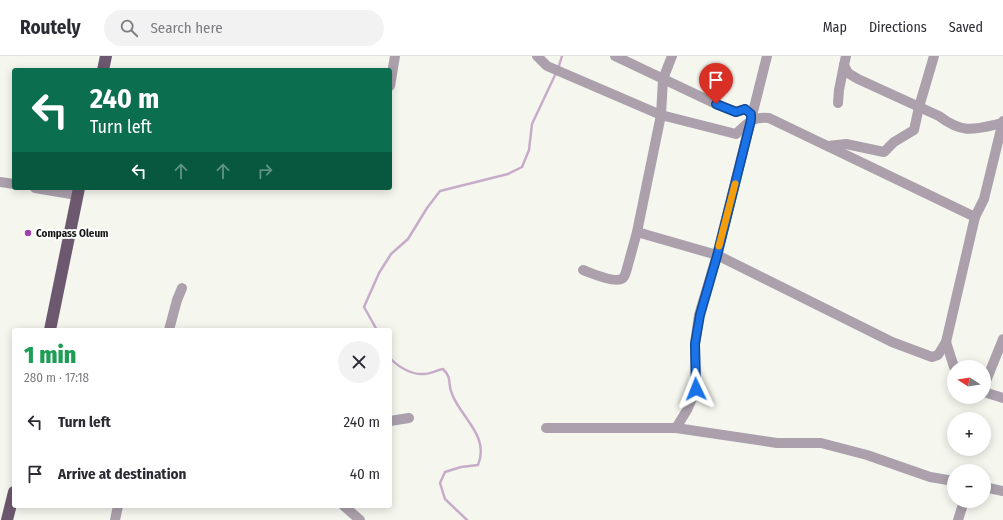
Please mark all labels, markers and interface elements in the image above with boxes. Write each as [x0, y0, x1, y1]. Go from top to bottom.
search box [104, 10, 384, 46]
text: Routely [20, 16, 80, 39]
icon: search [118, 17, 140, 39]
text: Search here [150, 19, 223, 37]
text: Map [823, 19, 847, 36]
text: Directions [869, 19, 927, 36]
text: Saved [949, 19, 983, 36]
pin [699, 63, 733, 104]
icon: arrive [705, 69, 727, 91]
text: 240 m [90, 82, 159, 115]
icon: left [24, 84, 76, 136]
text: Turn left [90, 116, 152, 138]
icon: left [128, 160, 150, 182]
icon: ahead [170, 160, 192, 182]
icon: ahead [212, 160, 234, 182]
icon: right [254, 160, 276, 182]
place label: Compass Oleum [36, 227, 109, 240]
marker: Compass Oleum [23, 228, 33, 238]
text: 1 min [24, 341, 76, 369]
button: close [338, 341, 380, 383]
north arrow [947, 360, 991, 404]
map controls [947, 360, 991, 508]
position arrow [675, 368, 717, 410]
text: 280 m · 17:18 [24, 370, 89, 385]
icon: left [24, 411, 46, 433]
button: + [947, 412, 991, 456]
text: Turn left [58, 413, 111, 431]
text: 240 m [344, 413, 380, 431]
icon: arrive [24, 463, 46, 485]
button: − [947, 464, 991, 508]
text: Arrive at destination [58, 465, 186, 483]
text: 40 m [350, 465, 380, 483]

